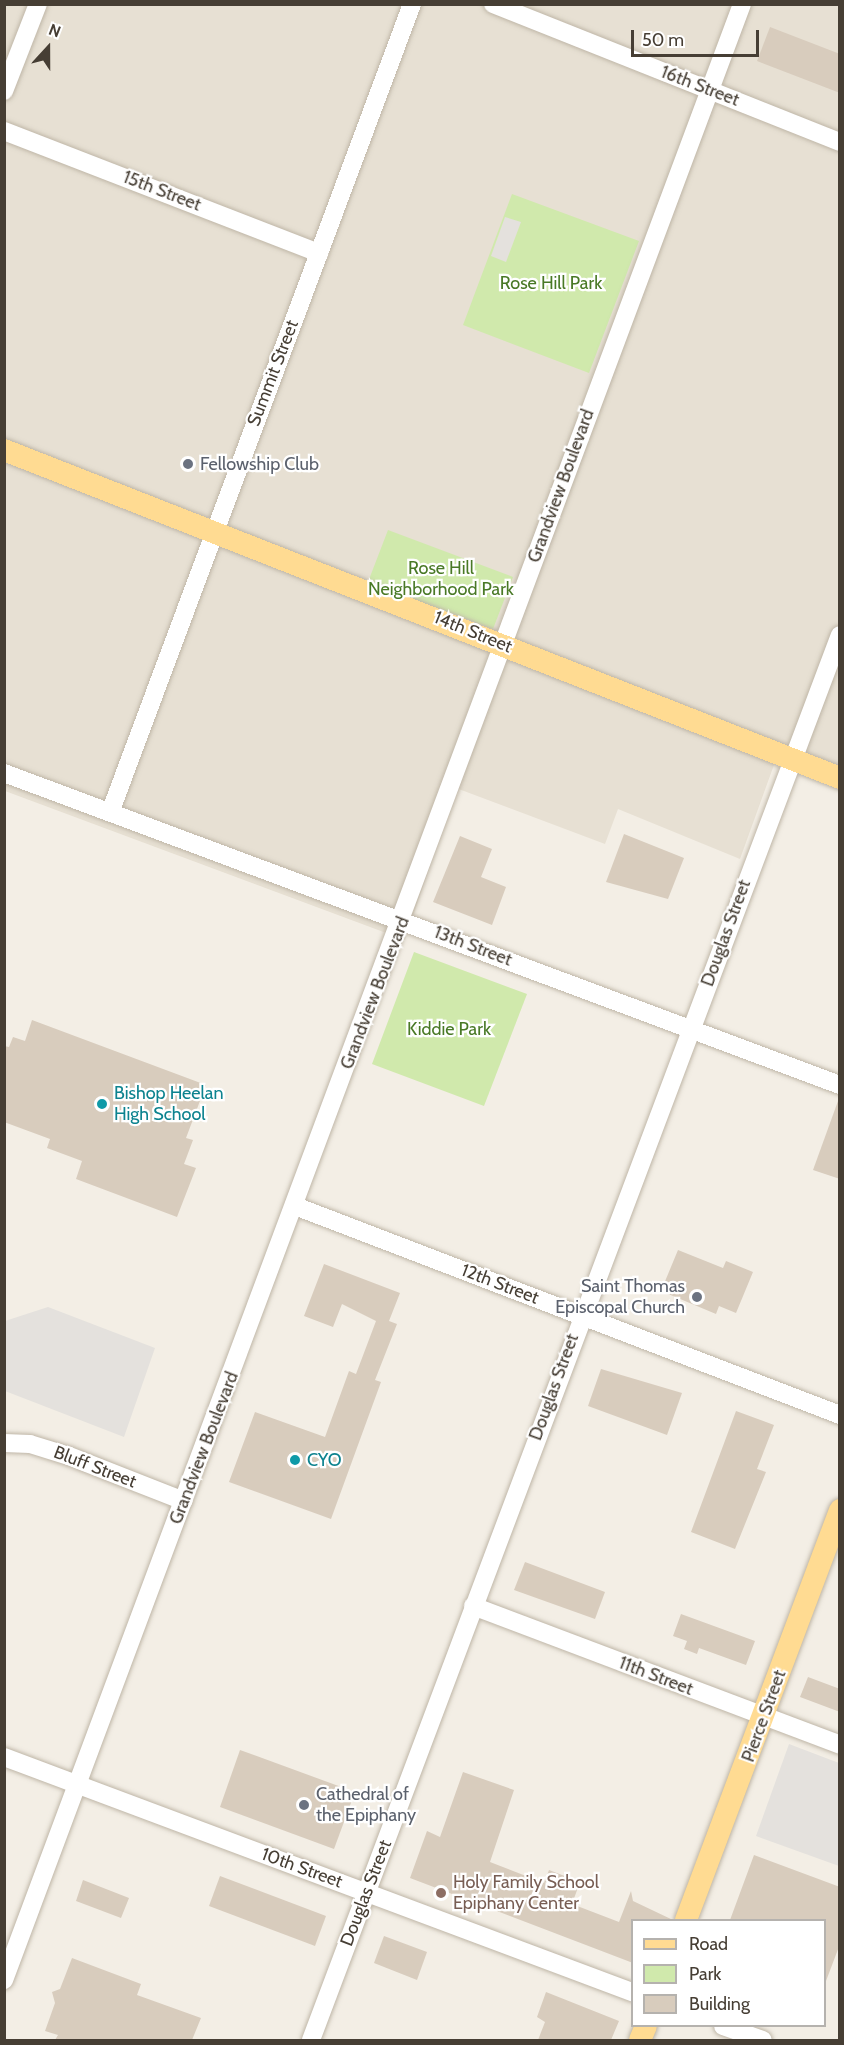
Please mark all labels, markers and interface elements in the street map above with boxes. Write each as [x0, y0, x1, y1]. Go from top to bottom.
north arrow [18, 18, 78, 78]
scale bar [634, 18, 762, 56]
text: N [46, 20, 63, 42]
text: 50 m [642, 29, 684, 51]
street label: 16th Street [658, 61, 742, 111]
street label: 15th Street [120, 166, 204, 216]
park label: Rose Hill Park [500, 272, 602, 294]
street label: Summit Street [243, 317, 303, 429]
street label: Grandview Boulevard [523, 406, 599, 566]
place label: Fellowship Club [200, 453, 319, 475]
marker: Fellowship Club [181, 457, 195, 471]
park label: Rose Hill Neighborhood Park [368, 558, 514, 600]
street label: 14th Street [431, 607, 515, 657]
street label: Douglas Street [697, 877, 755, 989]
street label: Grandview Boulevard [336, 914, 414, 1072]
street label: 13th Street [431, 921, 515, 971]
park label: Kiddie Park [407, 1018, 491, 1040]
place label: Bishop Heelan High School [114, 1083, 223, 1126]
marker: Bishop Heelan High School [95, 1097, 109, 1111]
street label: 12th Street [458, 1259, 542, 1309]
place label: Saint Thomas Episcopal Church [555, 1276, 685, 1318]
marker: Saint Thomas Episcopal Church [690, 1290, 704, 1304]
street label: Douglas Street [525, 1331, 583, 1443]
street label: Grandview Boulevard [165, 1369, 243, 1527]
street label: Bluff Street [51, 1441, 139, 1493]
place label: CYO [307, 1449, 342, 1471]
marker: CYO [288, 1453, 302, 1467]
street label: 11th Street [616, 1652, 696, 1700]
street label: Pierce Street [737, 1667, 791, 1765]
place label: Cathedral of the Epiphany [316, 1784, 416, 1826]
marker: Cathedral of the Epiphany [297, 1798, 311, 1812]
street label: Douglas Street [336, 1837, 396, 1949]
street label: 10th Street [259, 1843, 345, 1893]
place label: Holy Family School Epiphany Center [453, 1872, 599, 1914]
marker: Holy Family School Epiphany Center [434, 1886, 448, 1900]
legend [631, 1919, 826, 2027]
text: Road [689, 1933, 728, 1955]
text: Park [689, 1963, 721, 1985]
text: Building [689, 1993, 750, 2015]

